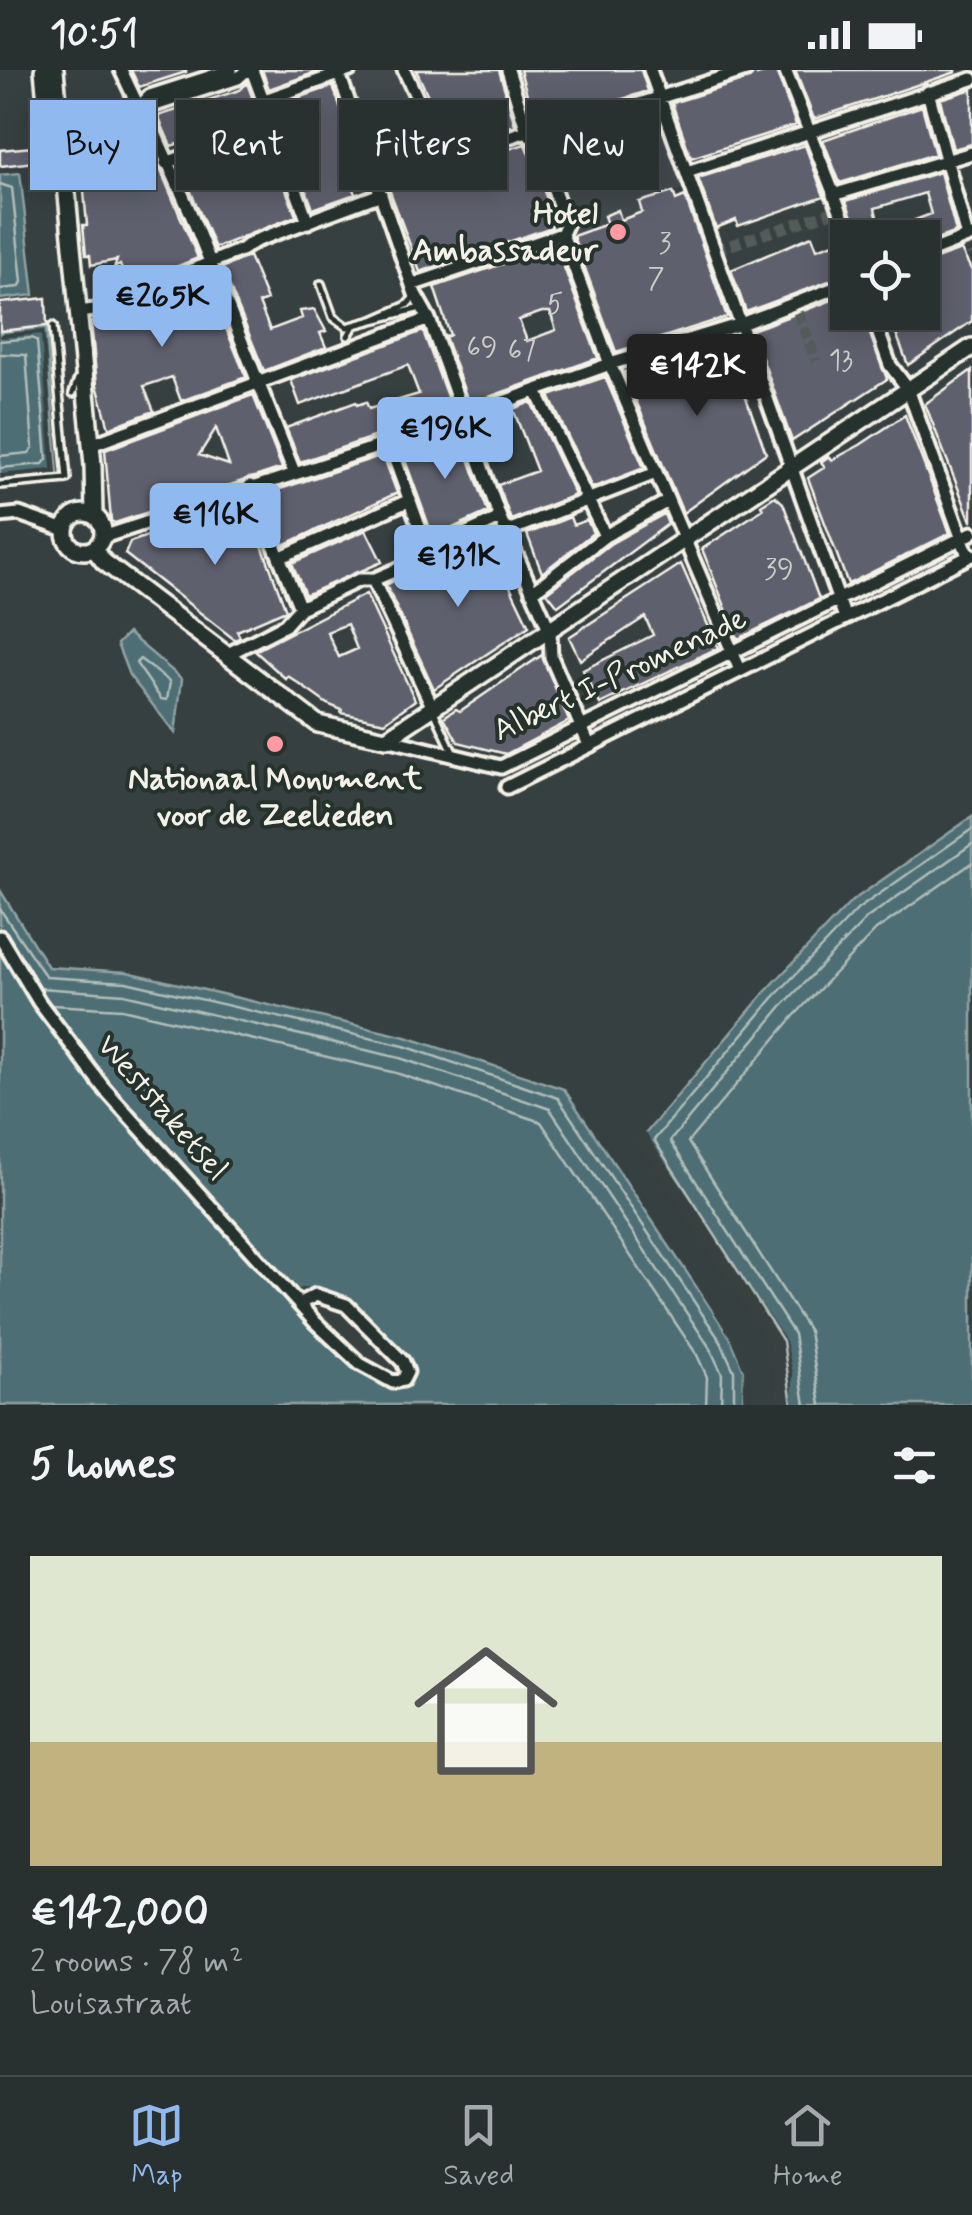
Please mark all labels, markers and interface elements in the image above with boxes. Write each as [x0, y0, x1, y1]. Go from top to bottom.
text: 10:51 [50, 11, 138, 60]
chip: Buy [30, 100, 156, 190]
chip: Rent [176, 100, 319, 190]
chip: Filters [339, 100, 507, 190]
chip: New [527, 100, 659, 190]
place label: Hotel Ambassadeur [412, 193, 599, 272]
map controls [830, 220, 940, 330]
button: locate [830, 220, 940, 330]
marker: Hotel Ambassadeur [607, 221, 629, 243]
house number: 3 [659, 226, 672, 263]
house number: 7 [648, 261, 665, 298]
pin: €265K [92, 265, 232, 350]
text: €265K [115, 276, 209, 318]
house number: 5 [547, 287, 563, 324]
house number: 69 [466, 330, 498, 367]
house number: 67 [508, 333, 536, 370]
pin: €142K [627, 334, 767, 419]
house number: 13 [829, 343, 853, 380]
text: €142K [649, 345, 745, 387]
pin: €196K [375, 397, 515, 482]
text: €196K [399, 408, 491, 450]
pin: €116K [145, 483, 285, 568]
text: €116K [172, 494, 258, 536]
pin: €131K [388, 525, 528, 610]
text: €131K [416, 536, 500, 578]
house number: 39 [764, 552, 794, 589]
street label: Albert I-Promenade [486, 598, 754, 752]
marker: Nationaal Monument voor de Zeelieden [264, 733, 286, 755]
place label: Nationaal Monument voor de Zeelieden [128, 758, 423, 837]
street label: Weststaketsel [87, 1026, 237, 1190]
text: 5 homes [30, 1438, 176, 1493]
icon: filters [887, 1438, 942, 1493]
icon: home [396, 1621, 576, 1801]
text: €142,000 [30, 1886, 209, 1941]
text: 2 rooms · 78 m² [30, 1941, 243, 1983]
text: Louisastraat [30, 1983, 192, 2025]
tab: Map [129, 2098, 184, 2195]
tab: Saved [443, 2098, 514, 2195]
tab: Home [773, 2098, 843, 2195]

